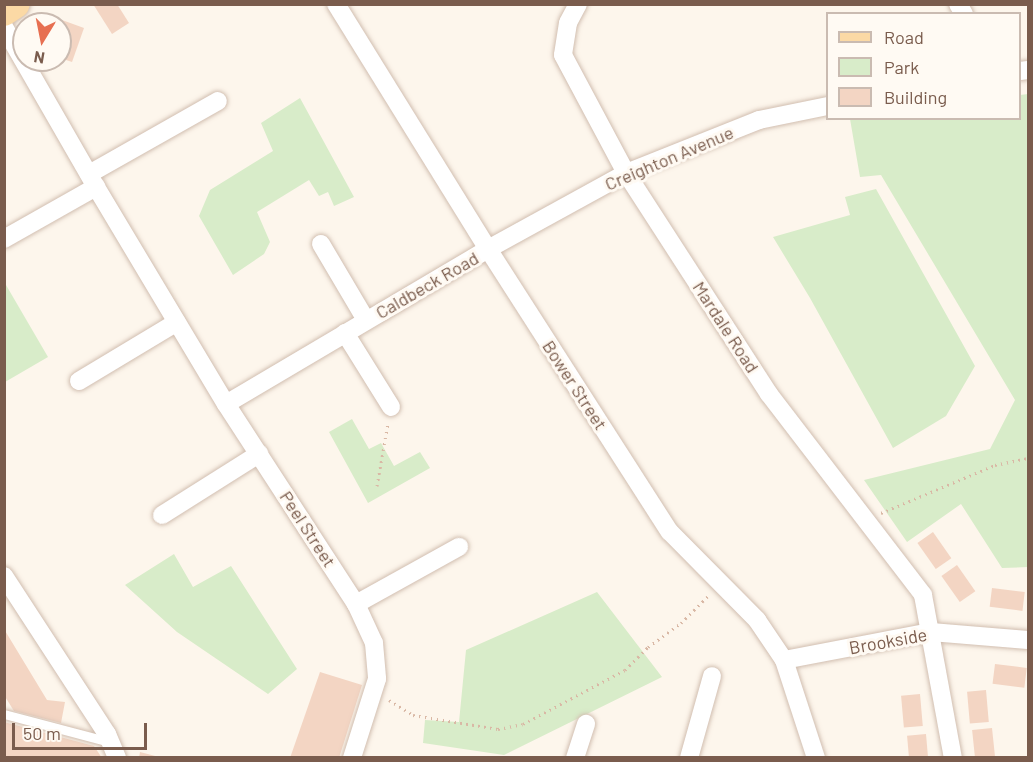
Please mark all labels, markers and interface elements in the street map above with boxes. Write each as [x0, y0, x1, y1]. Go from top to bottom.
north arrow [12, 12, 72, 72]
legend [826, 12, 1021, 120]
text: Road [884, 26, 924, 48]
text: N [32, 48, 46, 69]
text: Park [884, 56, 919, 78]
text: Building [884, 86, 947, 108]
street label: Creighton Avenue [601, 121, 737, 195]
street label: Caldbeck Road [372, 247, 482, 323]
street label: Mardale Road [688, 277, 764, 377]
street label: Bower Street [538, 336, 612, 434]
street label: Peel Street [275, 487, 341, 571]
street label: Brookside [847, 624, 929, 658]
scale bar [15, 711, 150, 749]
text: 50 m [23, 722, 61, 744]

